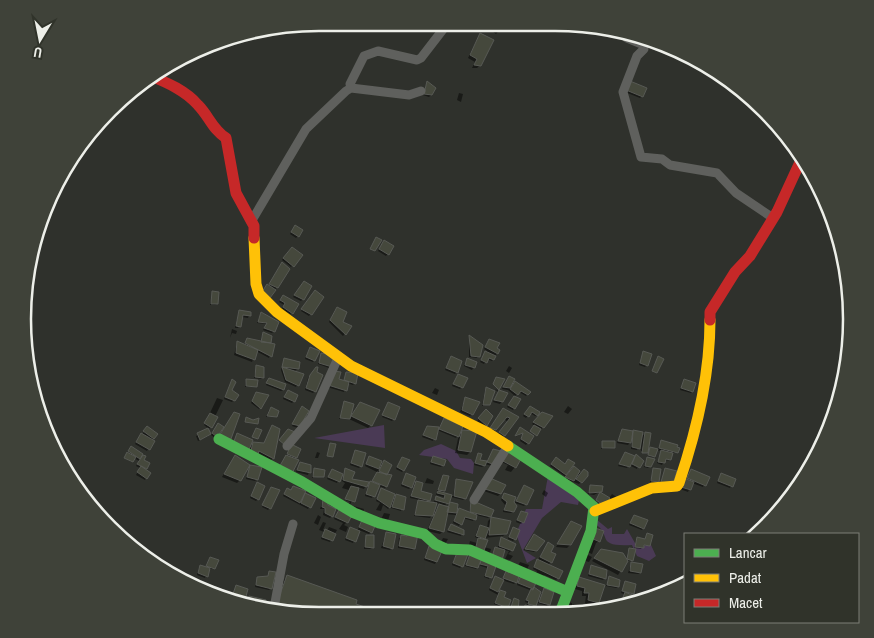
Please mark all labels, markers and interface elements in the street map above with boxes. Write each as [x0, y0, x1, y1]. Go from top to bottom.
north arrow [15, 15, 65, 65]
text: U [32, 43, 43, 62]
legend [684, 533, 859, 623]
text: Lancar [729, 542, 767, 563]
text: Padat [729, 567, 762, 588]
text: Macet [729, 592, 763, 613]

